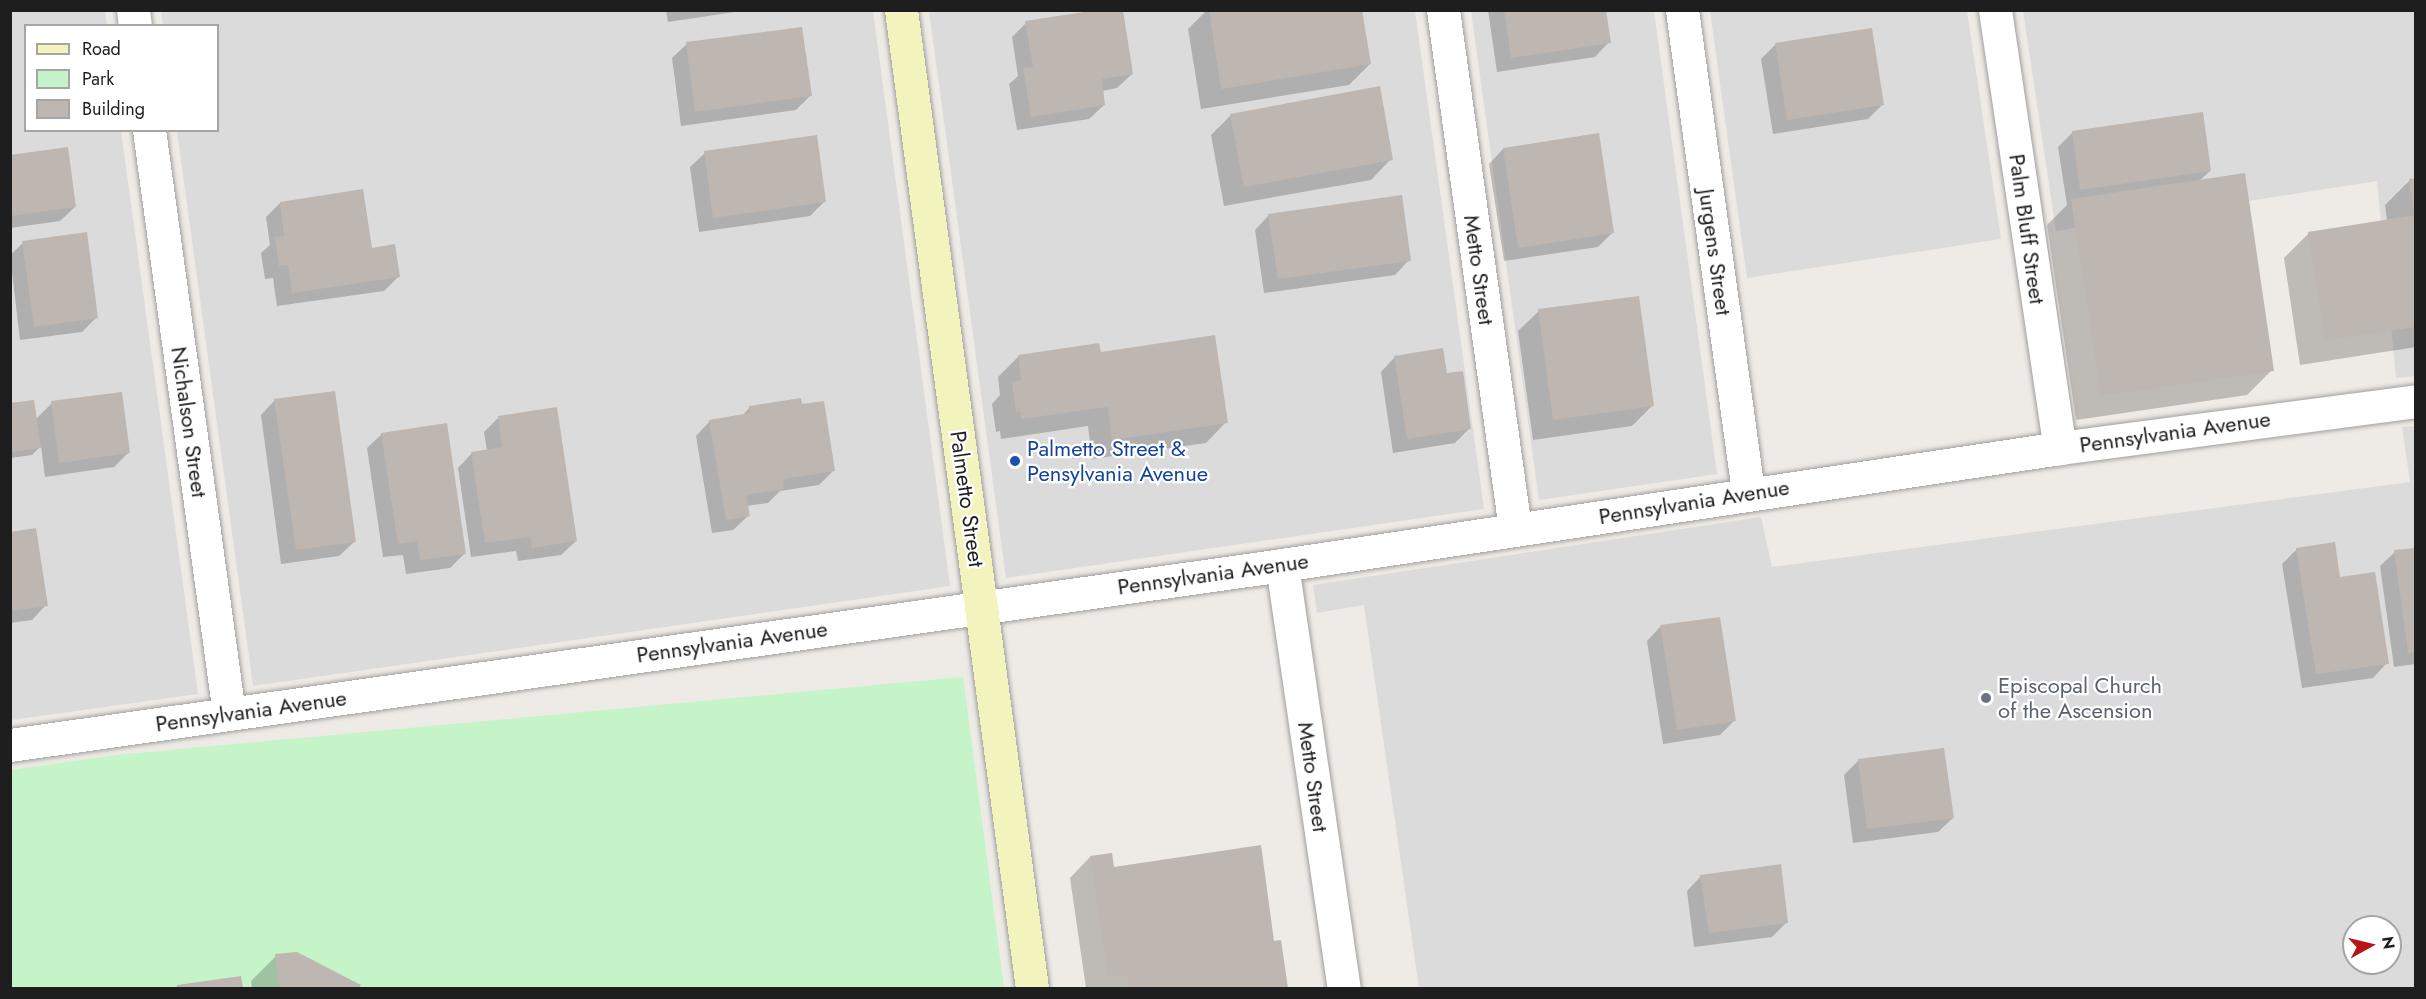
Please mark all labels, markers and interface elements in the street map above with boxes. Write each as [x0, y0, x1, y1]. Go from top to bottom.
legend [24, 24, 219, 132]
text: Road [82, 36, 121, 62]
text: Park [82, 66, 114, 92]
text: Building [82, 96, 145, 122]
street label: Palm Bluff Street [2003, 152, 2051, 306]
street label: Jurgens Street [1693, 187, 1737, 317]
street label: Metto Street [1458, 213, 1500, 327]
street label: Nichalson Street [165, 345, 213, 499]
street label: Pennsylvania Avenue [2078, 406, 2272, 458]
street label: Palmetto Street [944, 429, 990, 569]
place label: Palmetto Street & Pensylvania Avenue [1027, 435, 1208, 487]
marker: Palmetto Street & Pensylvania Avenue [1008, 454, 1022, 468]
street label: Pennsylvania Avenue [1597, 474, 1791, 530]
street label: Pennsylvania Avenue [1116, 548, 1310, 600]
street label: Pennsylvania Avenue [635, 616, 829, 668]
place label: Episcopal Church of the Ascension [1998, 672, 2162, 724]
street label: Pennsylvania Avenue [154, 685, 348, 737]
marker: Episcopal Church of the Ascension [1979, 691, 1993, 705]
street label: Metto Street [1292, 720, 1334, 834]
north arrow [2342, 915, 2402, 975]
text: N [2376, 935, 2401, 951]

